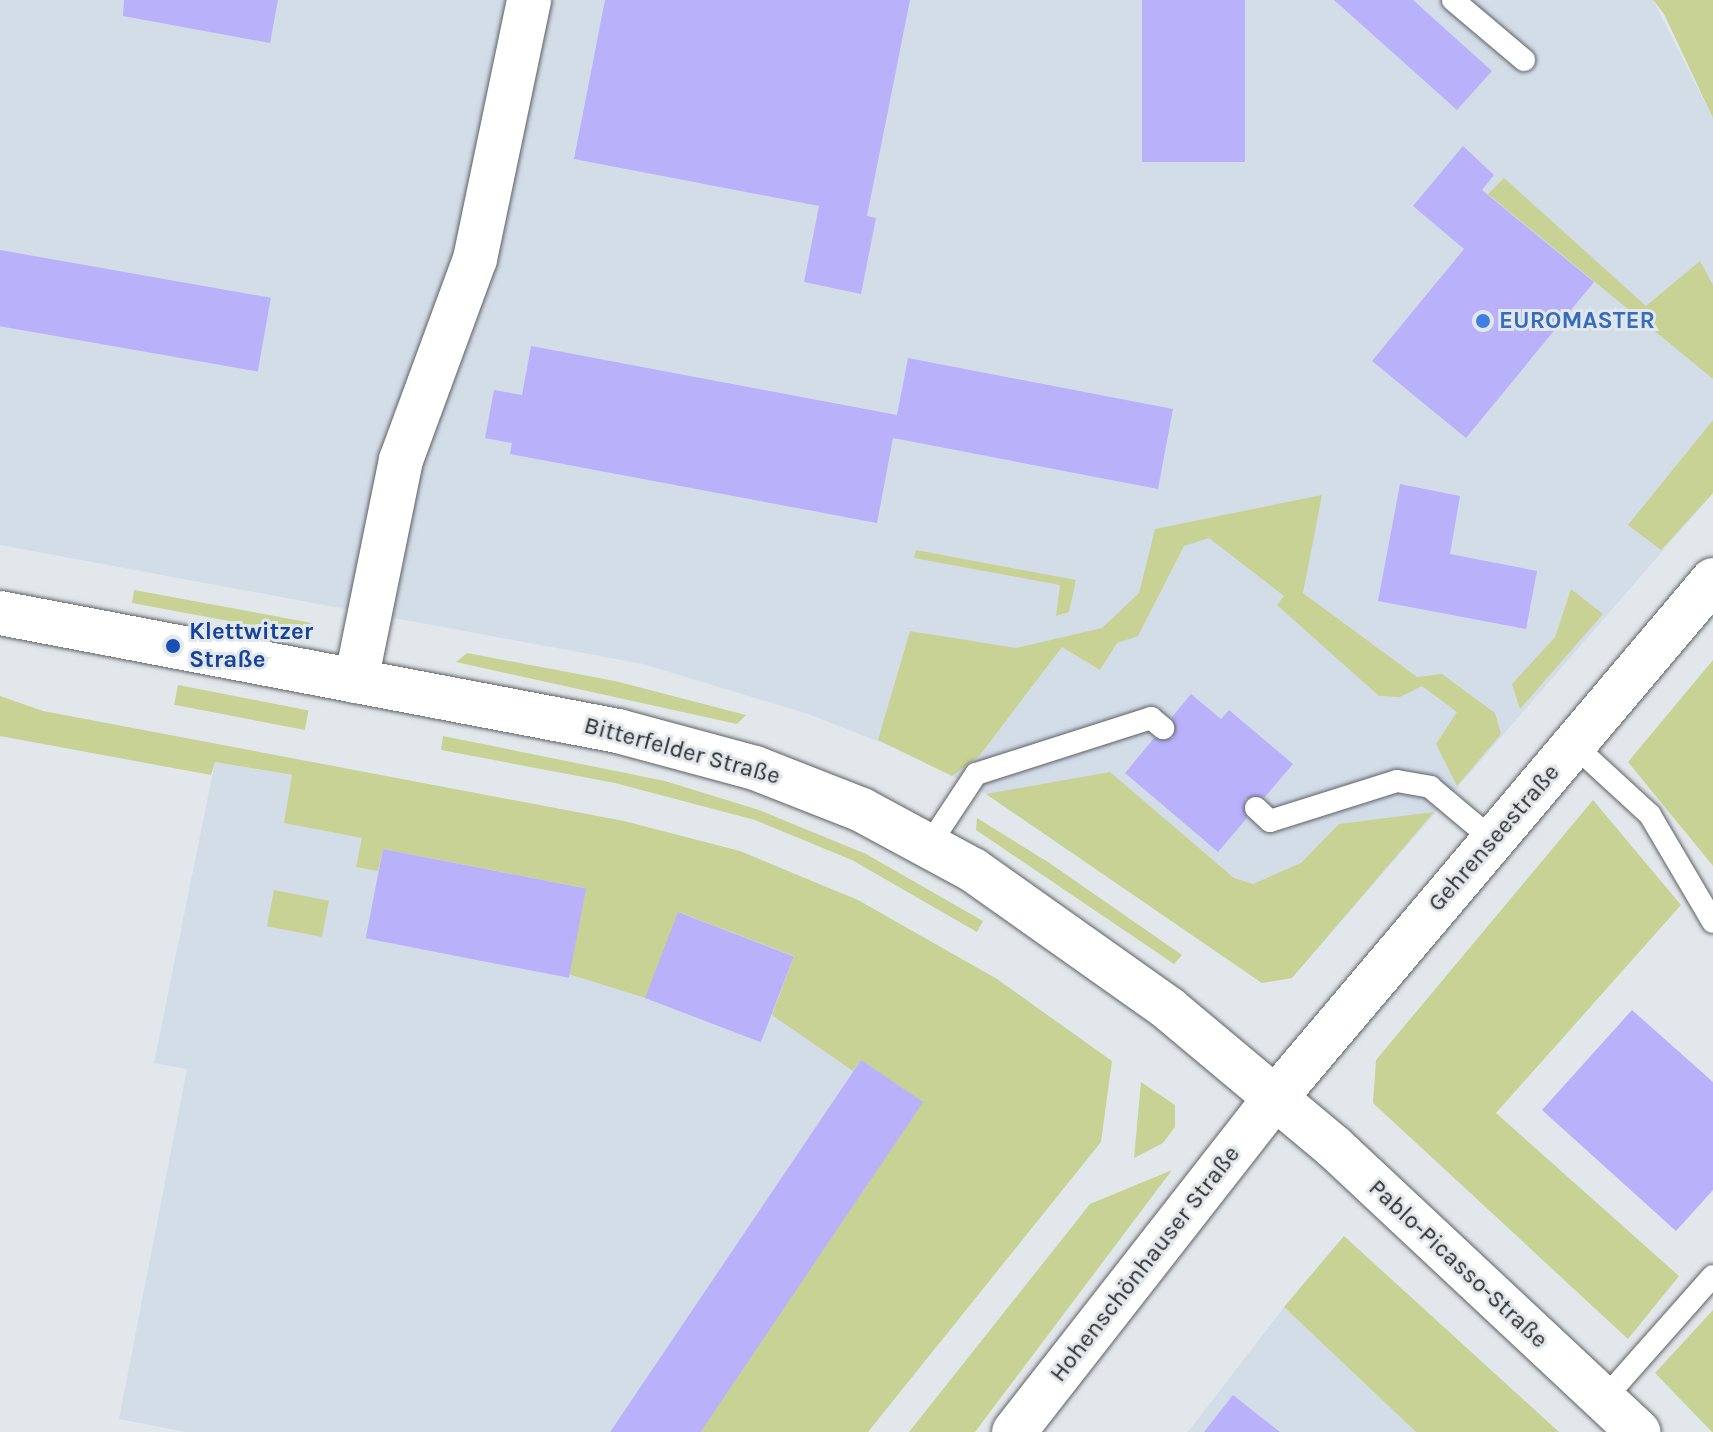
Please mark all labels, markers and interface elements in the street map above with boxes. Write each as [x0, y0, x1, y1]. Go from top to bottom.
place label: EUROMASTER [1499, 307, 1655, 335]
marker: EUROMASTER [1474, 312, 1492, 330]
place label: Klettwitzer Straße [189, 618, 313, 674]
marker: Klettwitzer Straße [164, 637, 182, 655]
street label: Bitterfelder Straße [581, 711, 783, 791]
street label: Gehrenseestraße [1422, 759, 1566, 917]
street label: Hohenschönhauser Straße [1044, 1140, 1246, 1388]
street label: Pablo-Picasso-Straße [1363, 1174, 1553, 1354]

